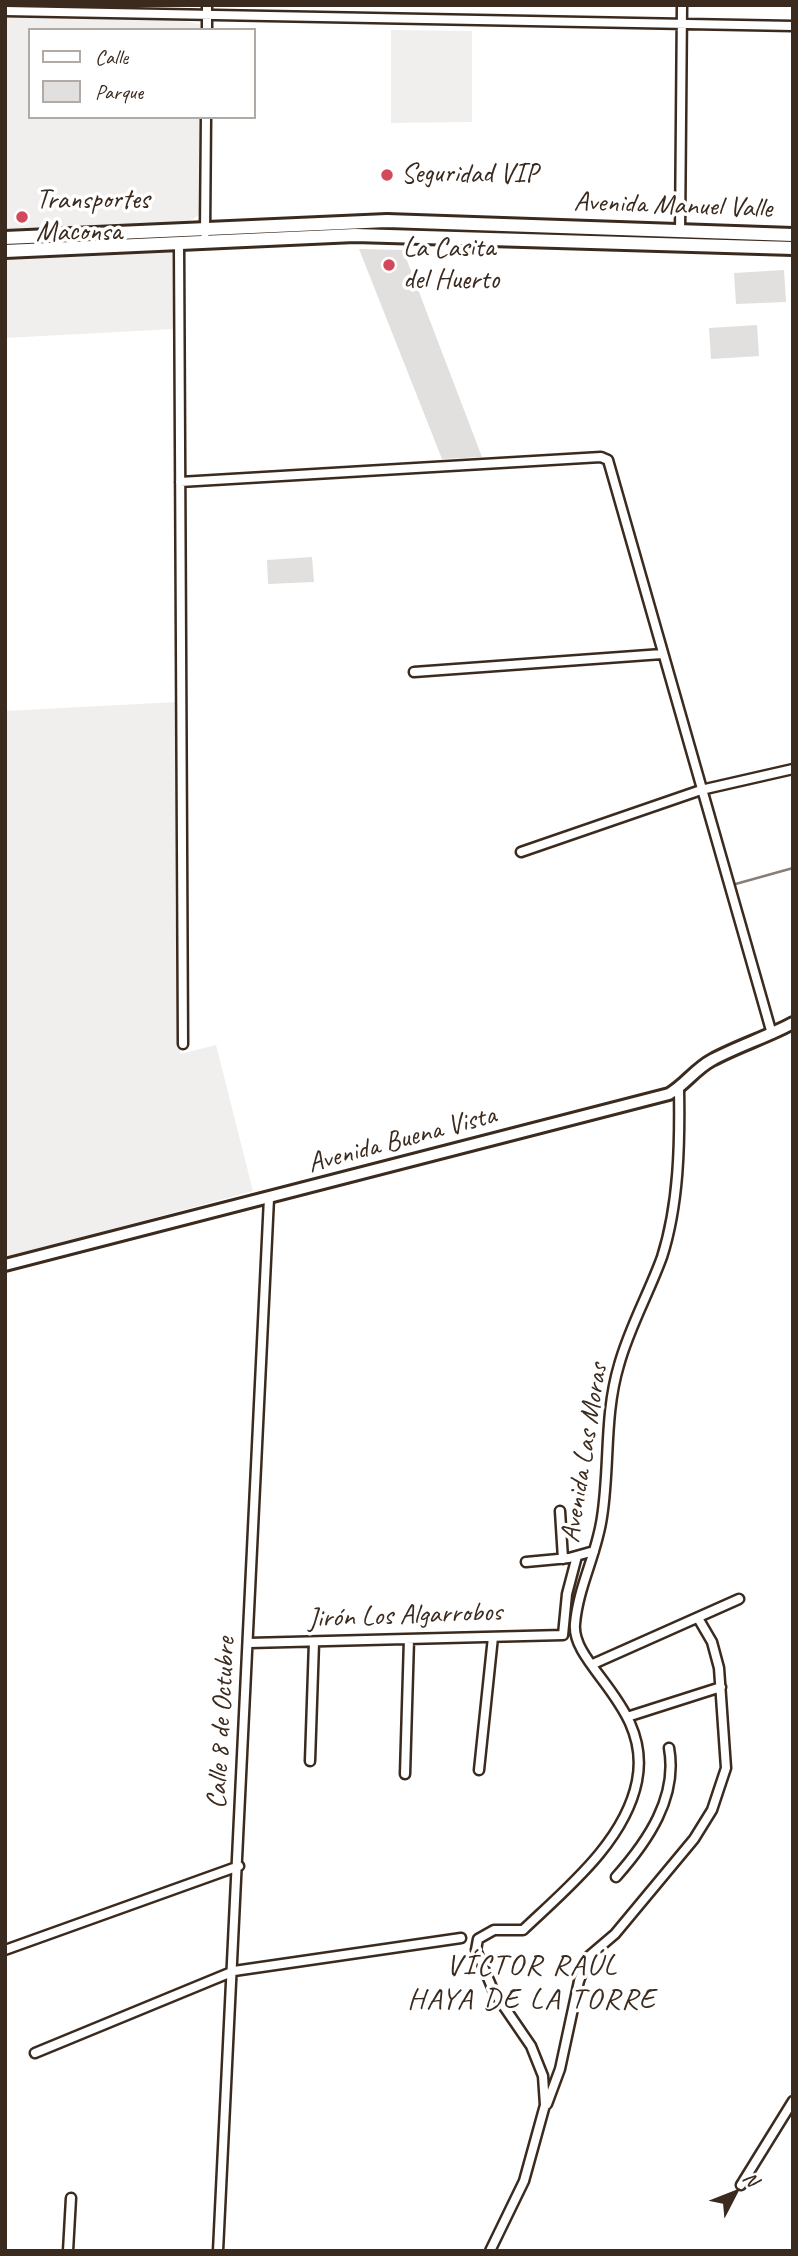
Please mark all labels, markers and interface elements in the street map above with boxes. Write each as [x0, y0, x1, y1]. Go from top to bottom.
legend [28, 28, 256, 119]
text: Calle [95, 44, 128, 70]
text: Parque [95, 79, 143, 105]
place label: Seguridad VIP [401, 158, 538, 192]
marker: Seguridad VIP [379, 167, 395, 183]
place label: Transportes Maconsa [36, 184, 149, 250]
street label: Avenida Manuel Valle [573, 186, 773, 226]
marker: Transportes Maconsa [14, 209, 30, 225]
place label: La Casita del Huerto [403, 232, 499, 298]
marker: La Casita del Huerto [381, 257, 397, 273]
street label: Avenida Buena Vista [304, 1099, 500, 1181]
street label: Avenida Las Moras [554, 1361, 616, 1545]
street label: Jirón Los Algarrobos [307, 1596, 503, 1636]
street label: Calle 8 de Octubre [201, 1636, 243, 1810]
district label: VÍCTOR RAÚL HAYA DE LA TORRE [410, 1948, 654, 2018]
north arrow [700, 2158, 770, 2228]
text: N [738, 2167, 763, 2191]

